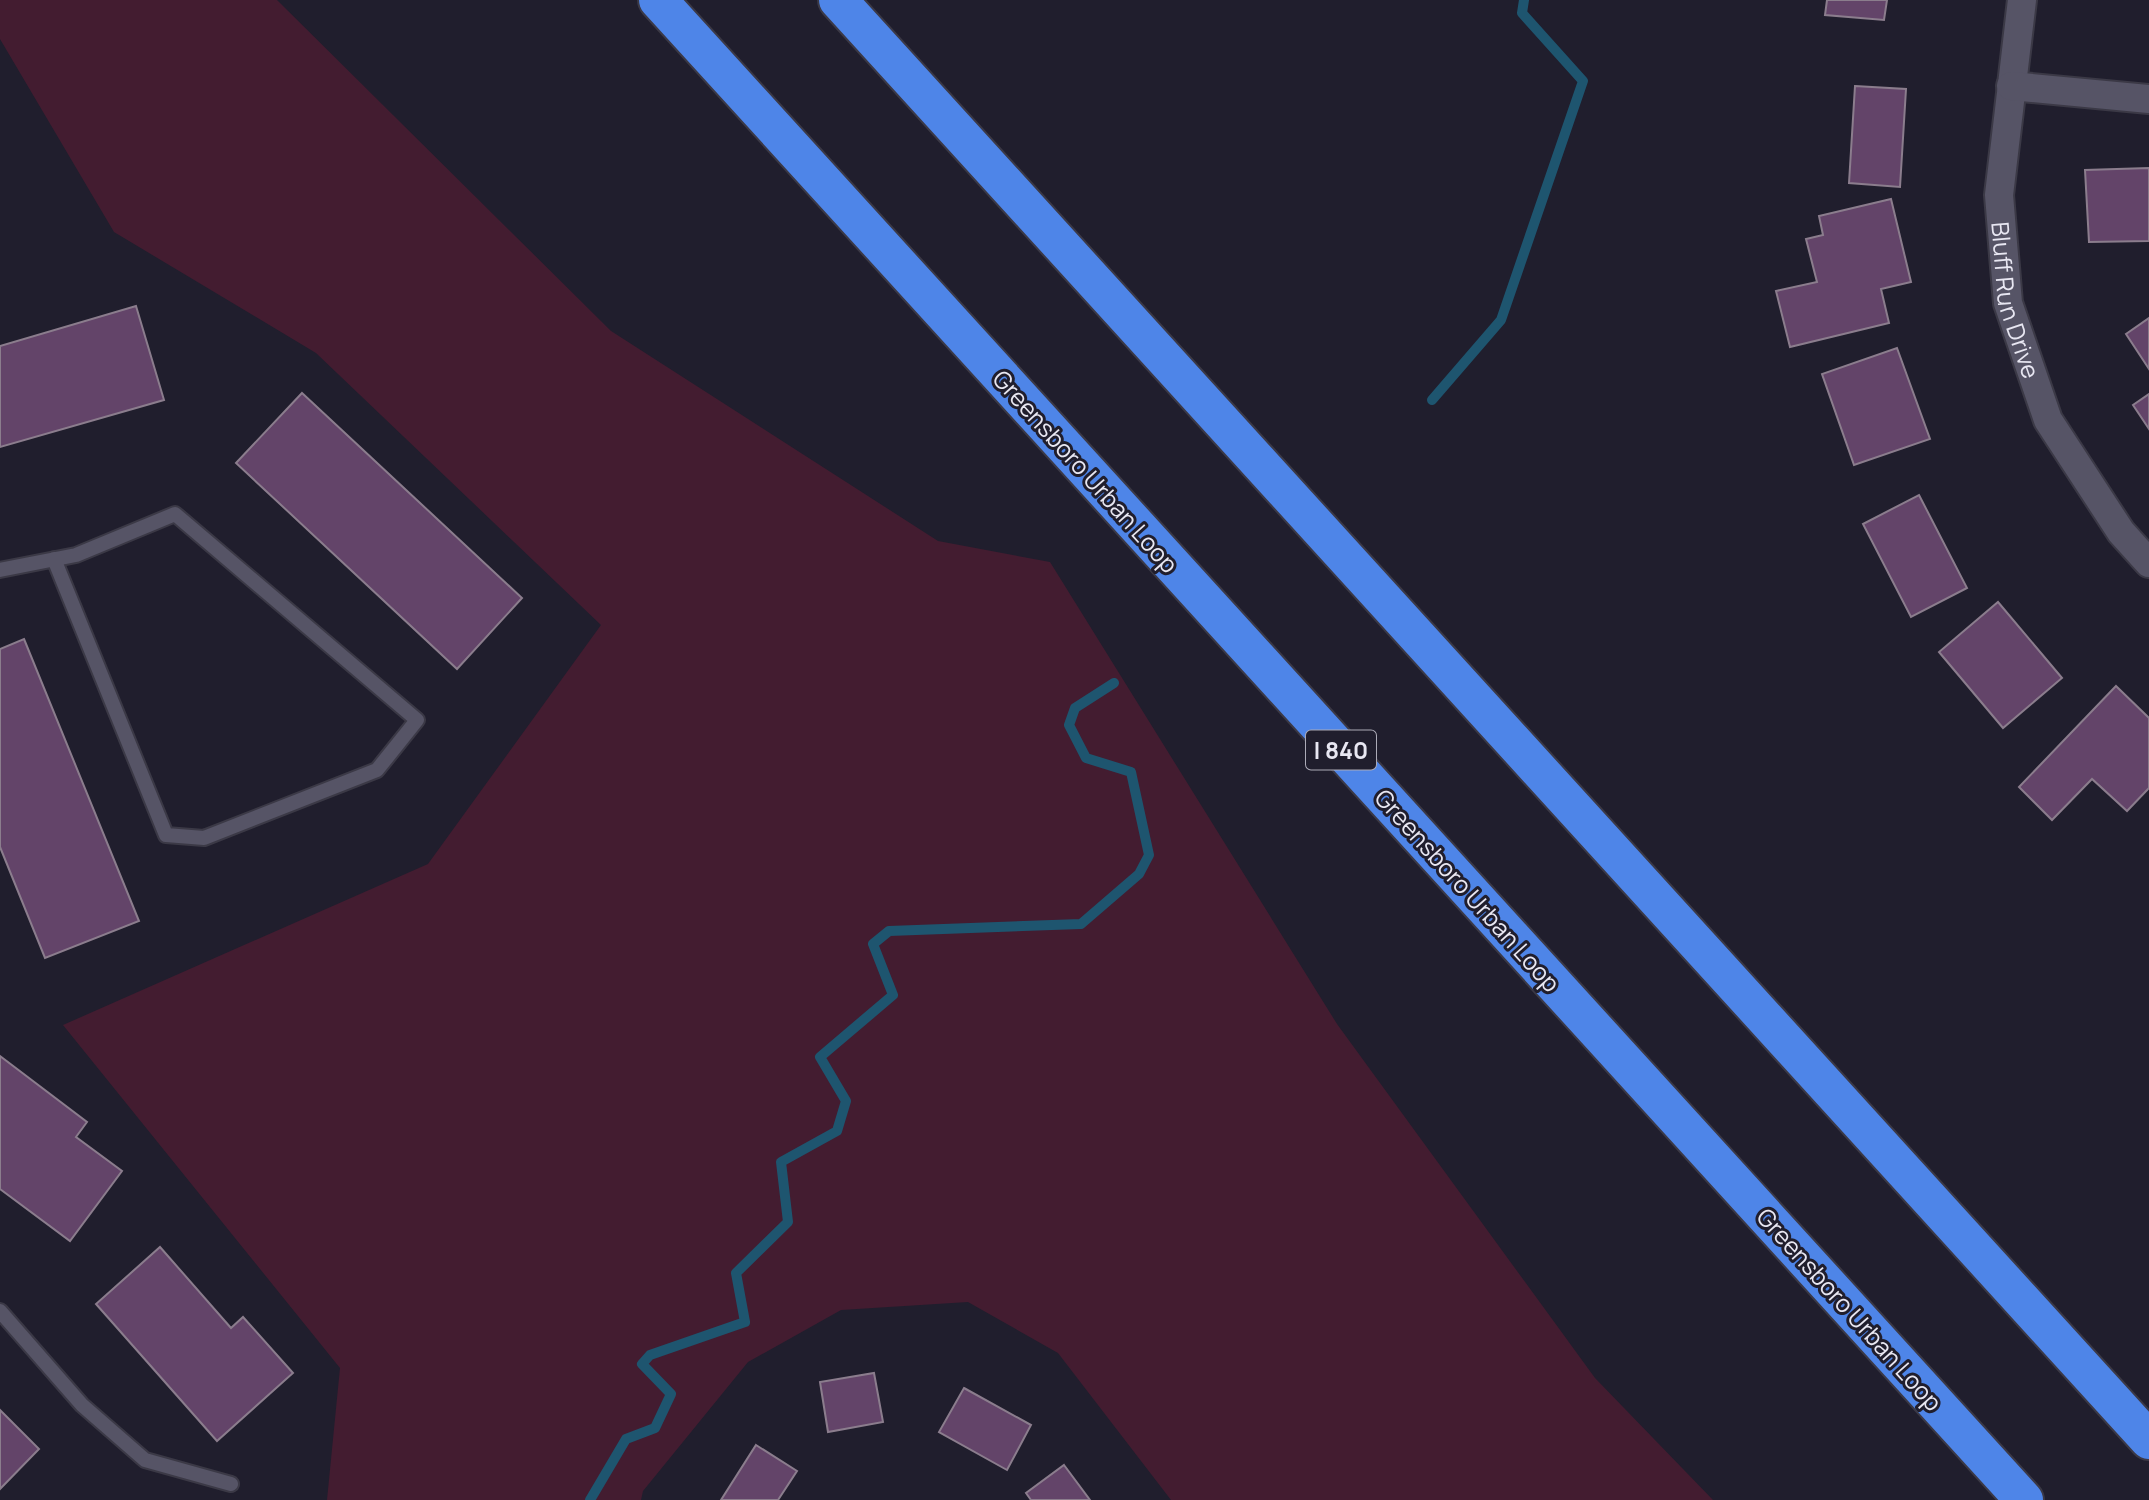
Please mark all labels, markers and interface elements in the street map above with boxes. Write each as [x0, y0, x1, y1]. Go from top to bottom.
street label: Bluff Run Drive [1985, 220, 2049, 382]
street label: Greensboro Urban Loop [986, 362, 1186, 580]
road number: I 840 [1306, 730, 1376, 770]
street label: Greensboro Urban Loop [1368, 781, 1568, 999]
street label: Greensboro Urban Loop [1750, 1200, 1950, 1418]

